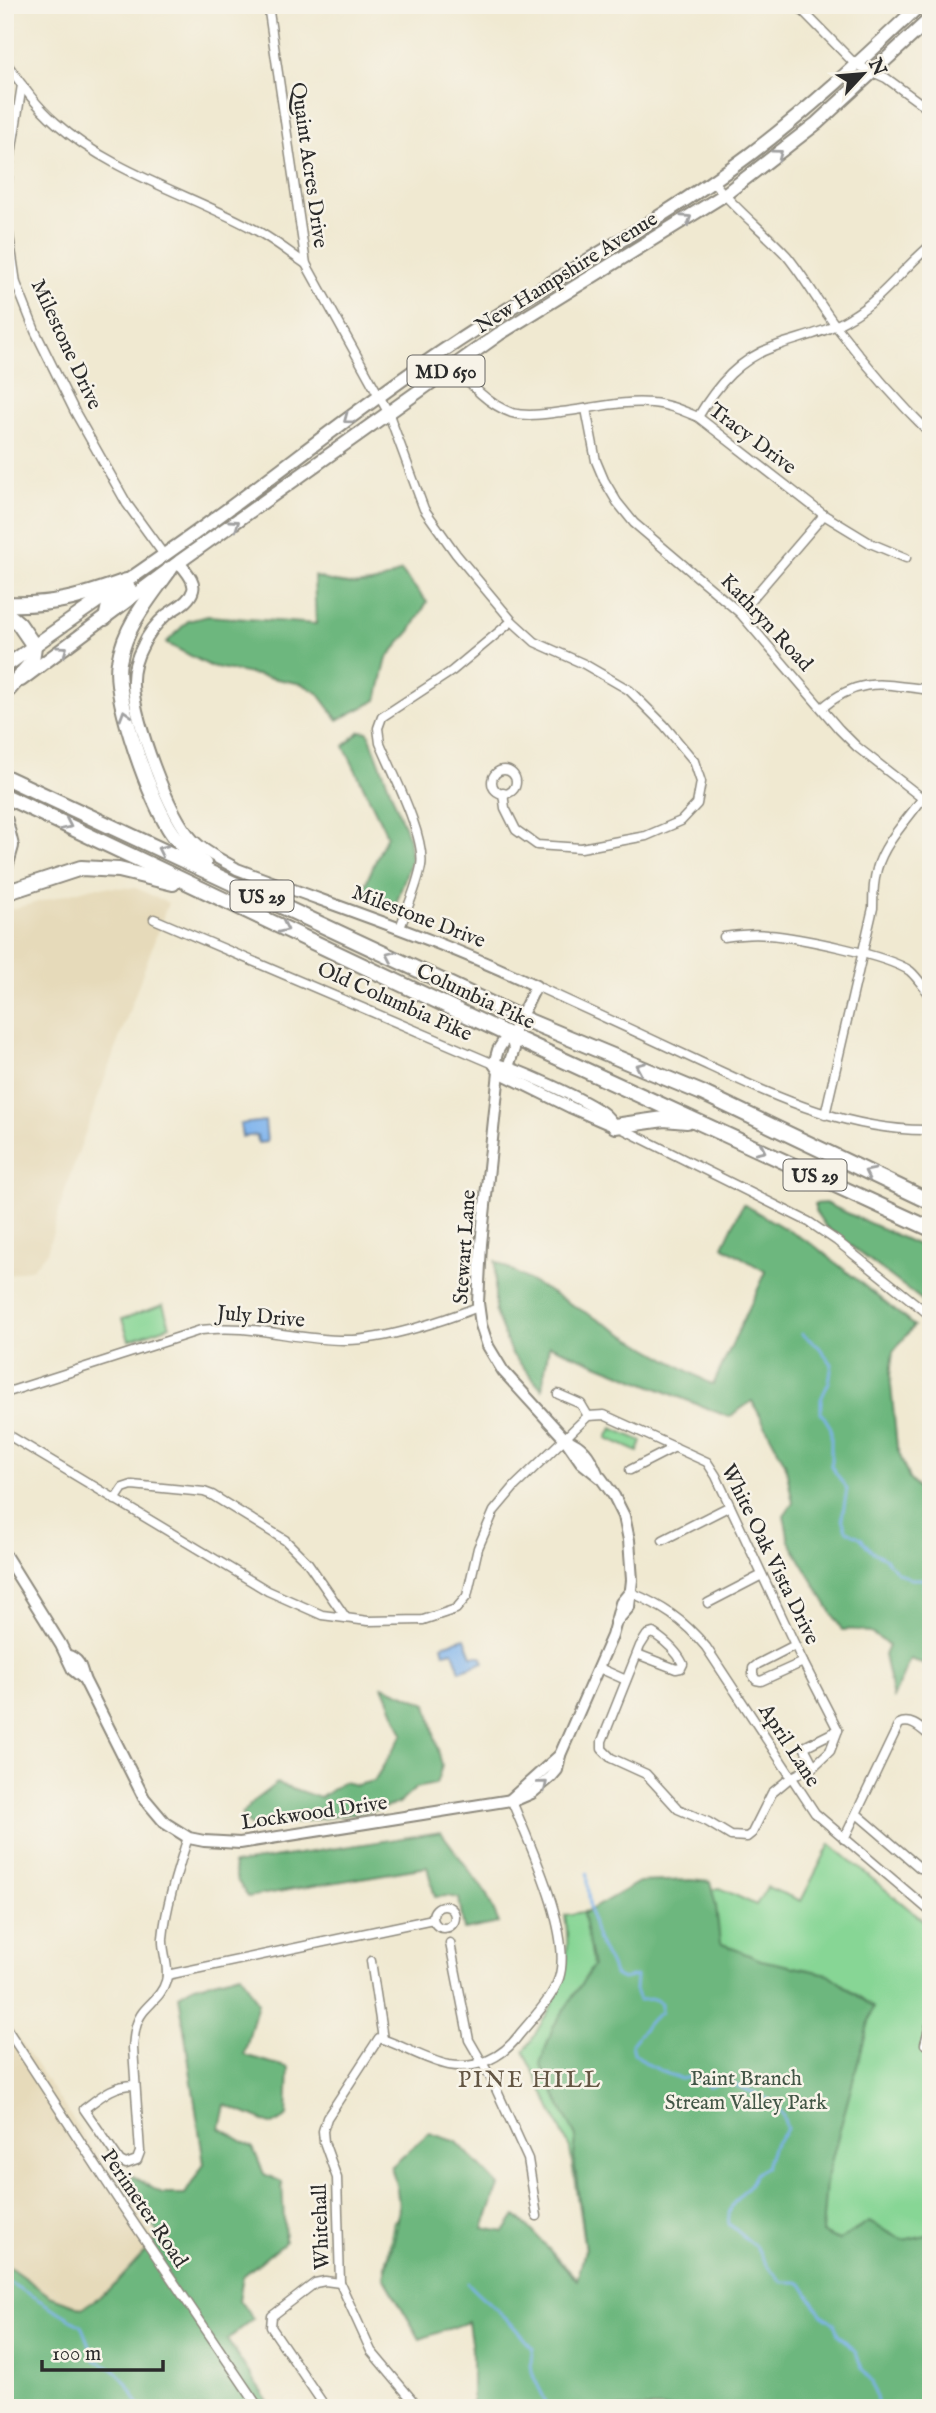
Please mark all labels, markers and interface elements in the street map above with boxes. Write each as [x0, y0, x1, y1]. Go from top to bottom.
north arrow [828, 38, 898, 108]
text: N [862, 54, 891, 81]
street label: Quaint Acres Drive [284, 81, 334, 250]
one-way arrow [771, 150, 783, 163]
street label: New Hampshire Avenue [470, 206, 664, 341]
one-way arrow [680, 214, 693, 227]
street label: Milestone Drive [24, 275, 108, 414]
road number: MD 650 [408, 356, 485, 386]
street label: Tracy Drive [703, 397, 802, 481]
one-way arrow [343, 410, 356, 423]
one-way arrow [227, 520, 240, 532]
street label: Kathryn Road [714, 568, 819, 678]
one-way arrow [55, 646, 68, 658]
one-way arrow [119, 709, 134, 721]
one-way arrow [60, 817, 72, 831]
one-way arrow [157, 844, 169, 858]
road number: US 29 [230, 880, 294, 912]
street label: Milestone Drive [348, 880, 489, 955]
one-way arrow [277, 920, 289, 934]
one-way arrow [386, 951, 398, 965]
street label: Old Columbia Pike [313, 956, 476, 1049]
street label: Columbia Pike [412, 958, 539, 1037]
one-way arrow [635, 1061, 648, 1075]
one-way arrow [754, 1142, 766, 1156]
road number: US 29 [784, 1160, 846, 1190]
one-way arrow [864, 1167, 876, 1181]
street label: Stewart Lane [448, 1189, 483, 1305]
street label: July Drive [214, 1300, 306, 1335]
street label: White Oak Vista Drive [714, 1460, 825, 1650]
street label: April Lane [751, 1698, 826, 1793]
one-way arrow [535, 1780, 547, 1793]
street label: Lockwood Drive [239, 1790, 389, 1837]
district label: PINE HILL [458, 2066, 602, 2095]
park label: Paint Branch Stream Valley Park [665, 2066, 828, 2117]
street label: Perimeter Road [94, 2144, 194, 2274]
street label: Whitehall [306, 2183, 336, 2271]
scale bar [42, 2329, 163, 2373]
text: 100 m [52, 2341, 101, 2368]

